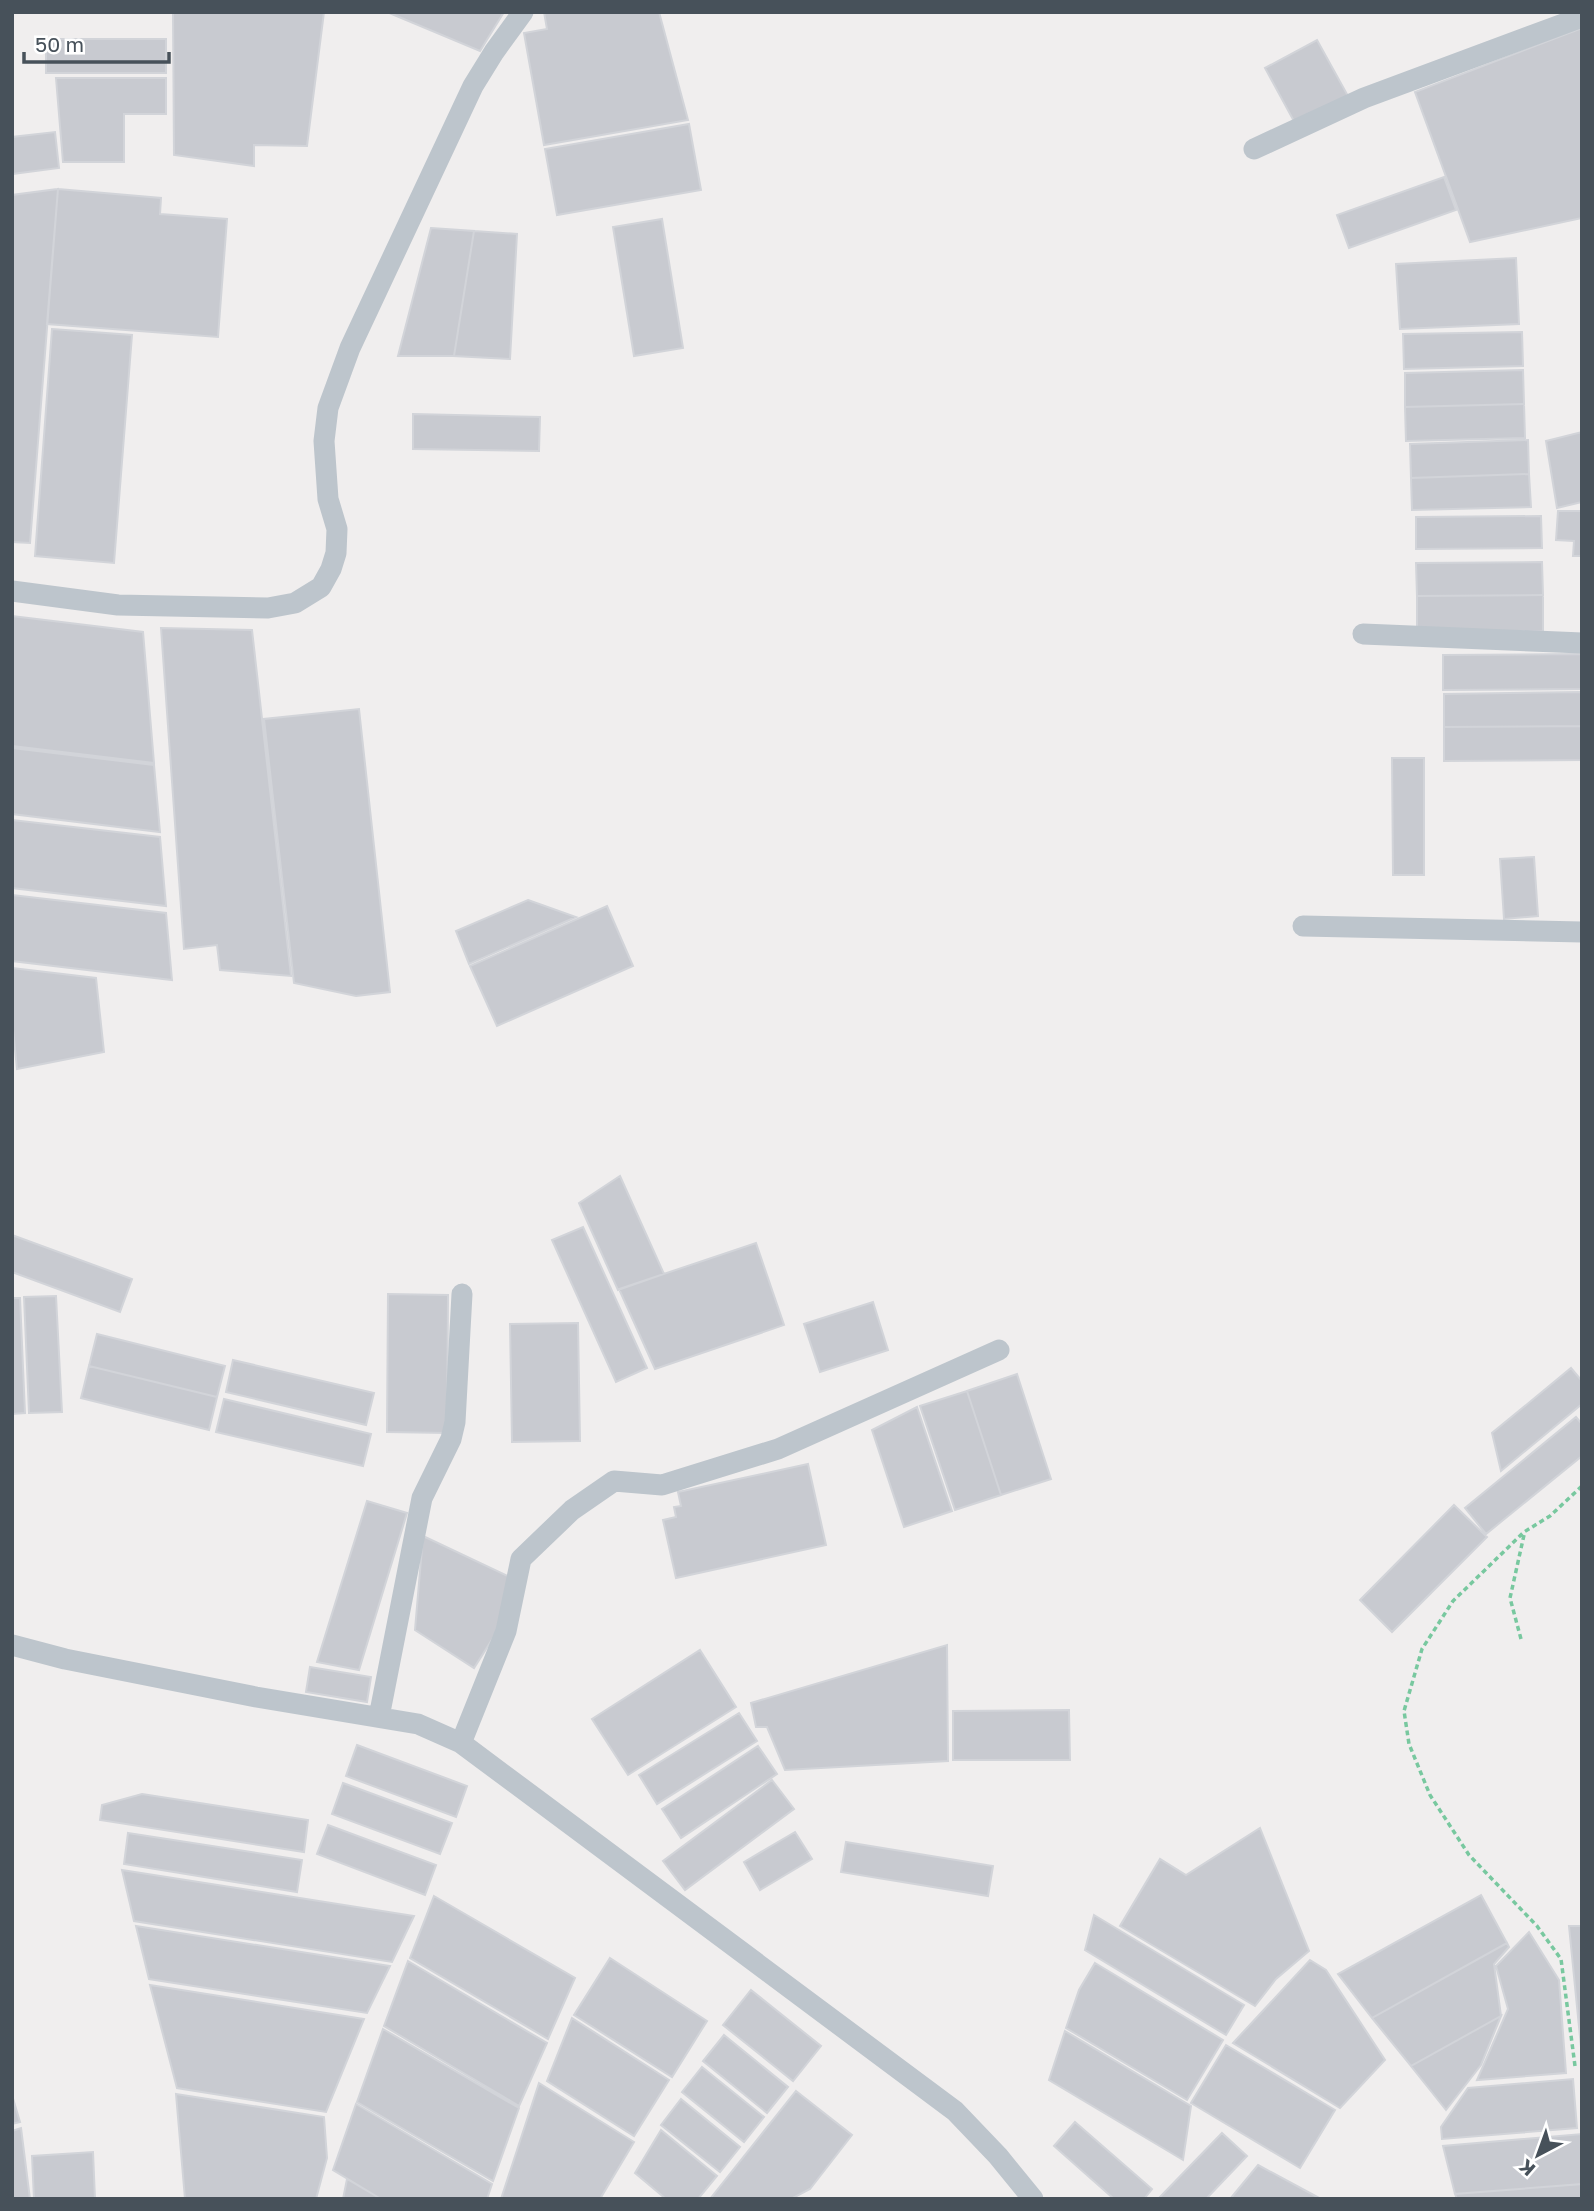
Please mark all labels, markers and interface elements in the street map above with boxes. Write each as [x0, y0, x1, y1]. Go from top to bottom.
scale bar [24, 21, 170, 65]
text: 50 m [35, 31, 84, 57]
north arrow [1503, 2120, 1573, 2190]
text: K [1514, 2155, 1539, 2181]

